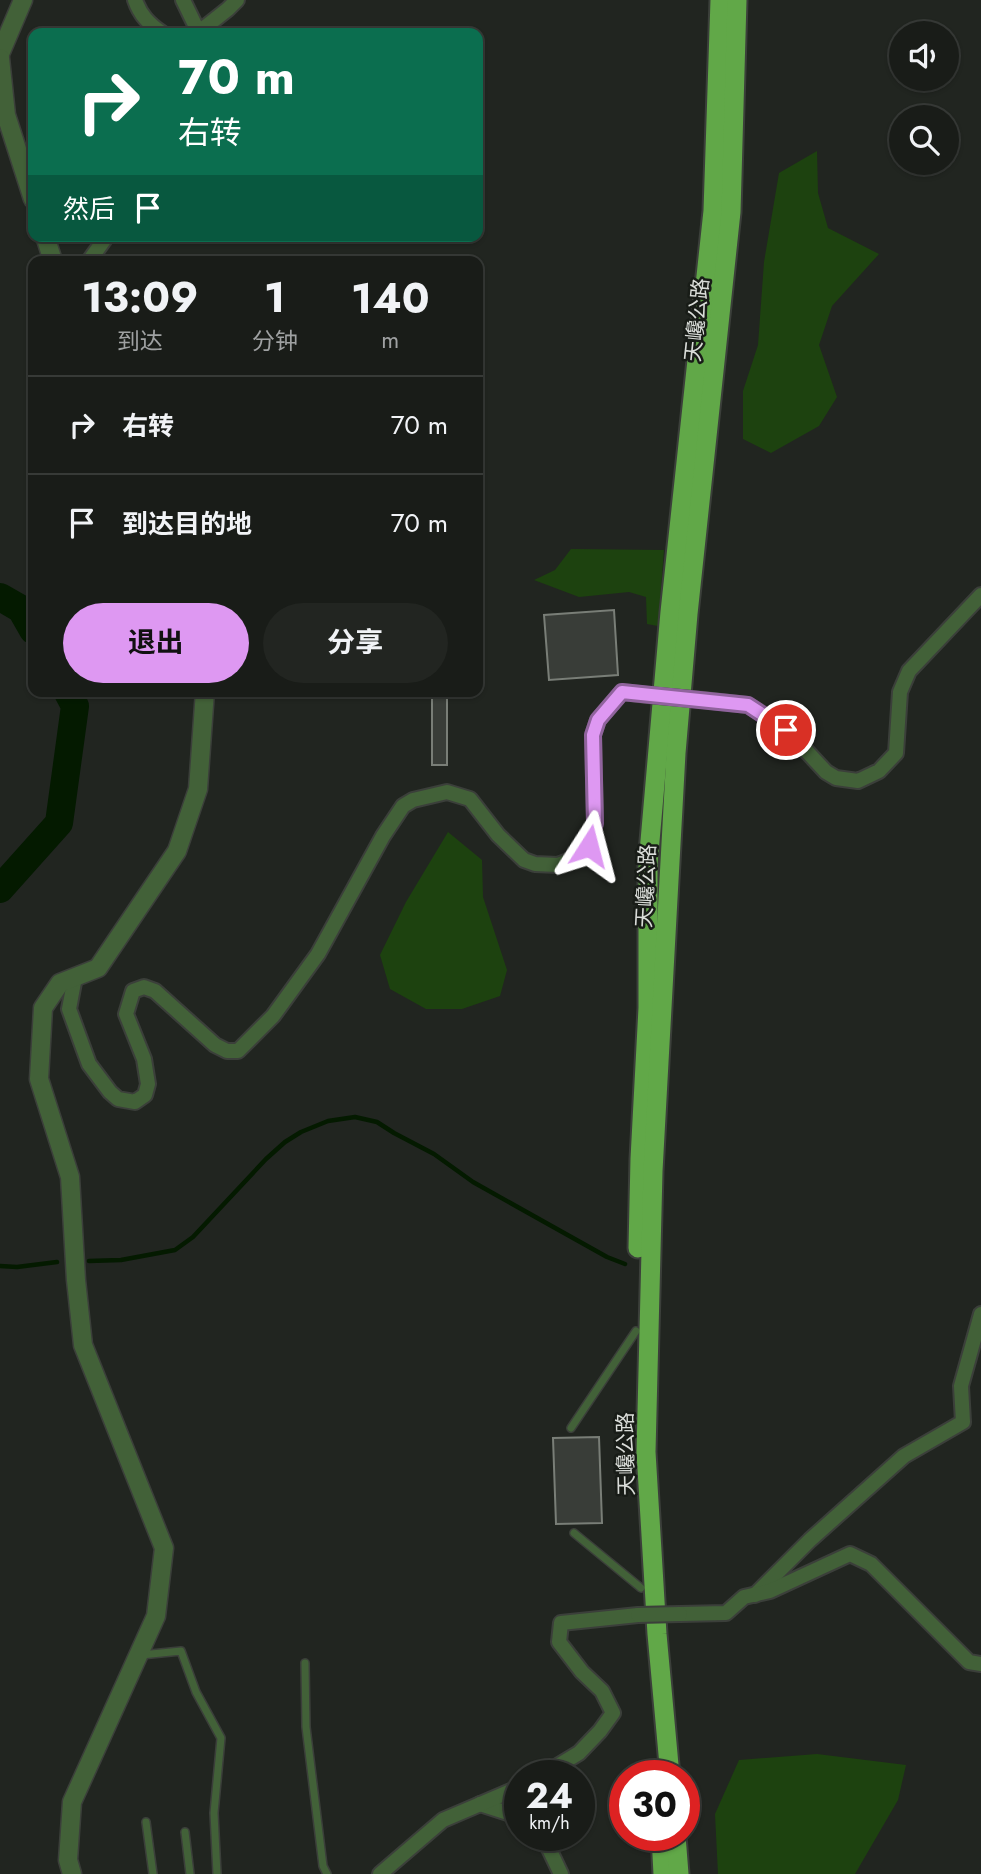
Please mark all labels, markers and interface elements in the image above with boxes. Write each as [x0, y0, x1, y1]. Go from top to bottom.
map controls [889, 21, 959, 175]
button: sound [889, 21, 959, 91]
text: 70 m [178, 42, 295, 112]
icon: right [63, 56, 154, 147]
button: search [889, 105, 959, 175]
text: 右转 [178, 110, 242, 156]
icon: arrive [129, 189, 167, 227]
text: 然后 [63, 190, 115, 228]
text: 13:09 [81, 267, 198, 328]
text: 1 [264, 267, 285, 328]
text: 140 [351, 268, 430, 329]
street label: 天巉公路 [678, 277, 716, 363]
text: m [381, 323, 399, 357]
text: 到达 [117, 324, 163, 358]
text: 分钟 [252, 324, 298, 358]
icon: right [63, 406, 101, 444]
text: 70 m [391, 406, 448, 444]
text: 右转 [122, 407, 174, 445]
icon: arrive [63, 504, 101, 542]
text: 70 m [391, 504, 448, 542]
text: 到达目的地 [122, 505, 252, 543]
button: 退出 [63, 603, 249, 683]
button: 分享 [263, 603, 448, 683]
pin [756, 700, 816, 760]
icon: arrive [767, 711, 805, 749]
position arrow [552, 809, 626, 883]
street label: 天巉公路 [629, 843, 663, 929]
street label: 天巉公路 [610, 1412, 642, 1496]
speed limit sign: 30 [609, 1760, 700, 1851]
text: 24 [526, 1771, 573, 1821]
text: km/h [529, 1810, 570, 1836]

